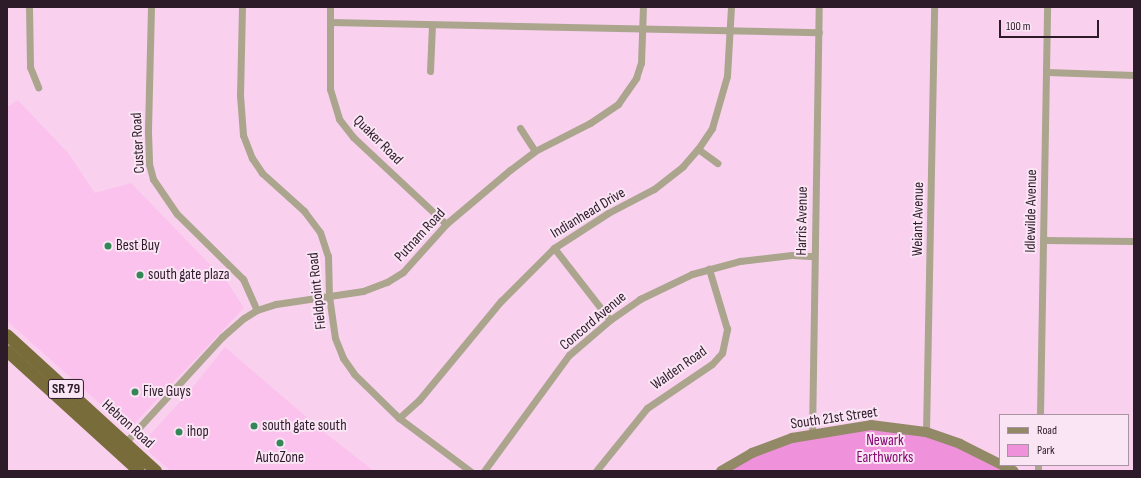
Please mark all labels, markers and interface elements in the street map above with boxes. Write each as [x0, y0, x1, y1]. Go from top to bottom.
scale bar [1001, 12, 1101, 38]
text: 100 m [1006, 19, 1031, 34]
street label: Quaker Road [349, 111, 407, 169]
street label: Custer Road [127, 112, 149, 174]
street label: Idlewilde Avenue [1021, 169, 1041, 253]
street label: Weiant Avenue [908, 182, 928, 256]
street label: Indianhead Drive [547, 184, 629, 242]
street label: Harris Avenue [792, 186, 812, 256]
street label: Putnam Road [391, 205, 449, 265]
place label: Best Buy [116, 237, 160, 255]
marker: Best Buy [103, 241, 113, 251]
street label: Fieldpoint Road [304, 252, 330, 330]
place label: south gate plaza [148, 266, 230, 284]
marker: south gate plaza [135, 270, 145, 280]
street label: Concord Avenue [556, 288, 630, 354]
street label: Walden Road [648, 342, 710, 394]
road number: SR 79 [47, 377, 85, 401]
place label: Five Guys [143, 383, 191, 401]
marker: Five Guys [130, 387, 140, 397]
street label: Hebron Road [98, 396, 158, 452]
street label: South 21st Street [789, 403, 879, 433]
legend [999, 414, 1129, 466]
place label: south gate south [262, 417, 347, 435]
marker: south gate south [249, 421, 259, 431]
place label: ihop [187, 423, 209, 441]
text: Road [1037, 423, 1057, 438]
marker: ihop [174, 427, 184, 437]
park label: Newark Earthworks [857, 431, 913, 466]
marker: AutoZone [275, 438, 285, 448]
text: Park [1037, 443, 1055, 458]
place label: AutoZone [256, 449, 304, 467]

